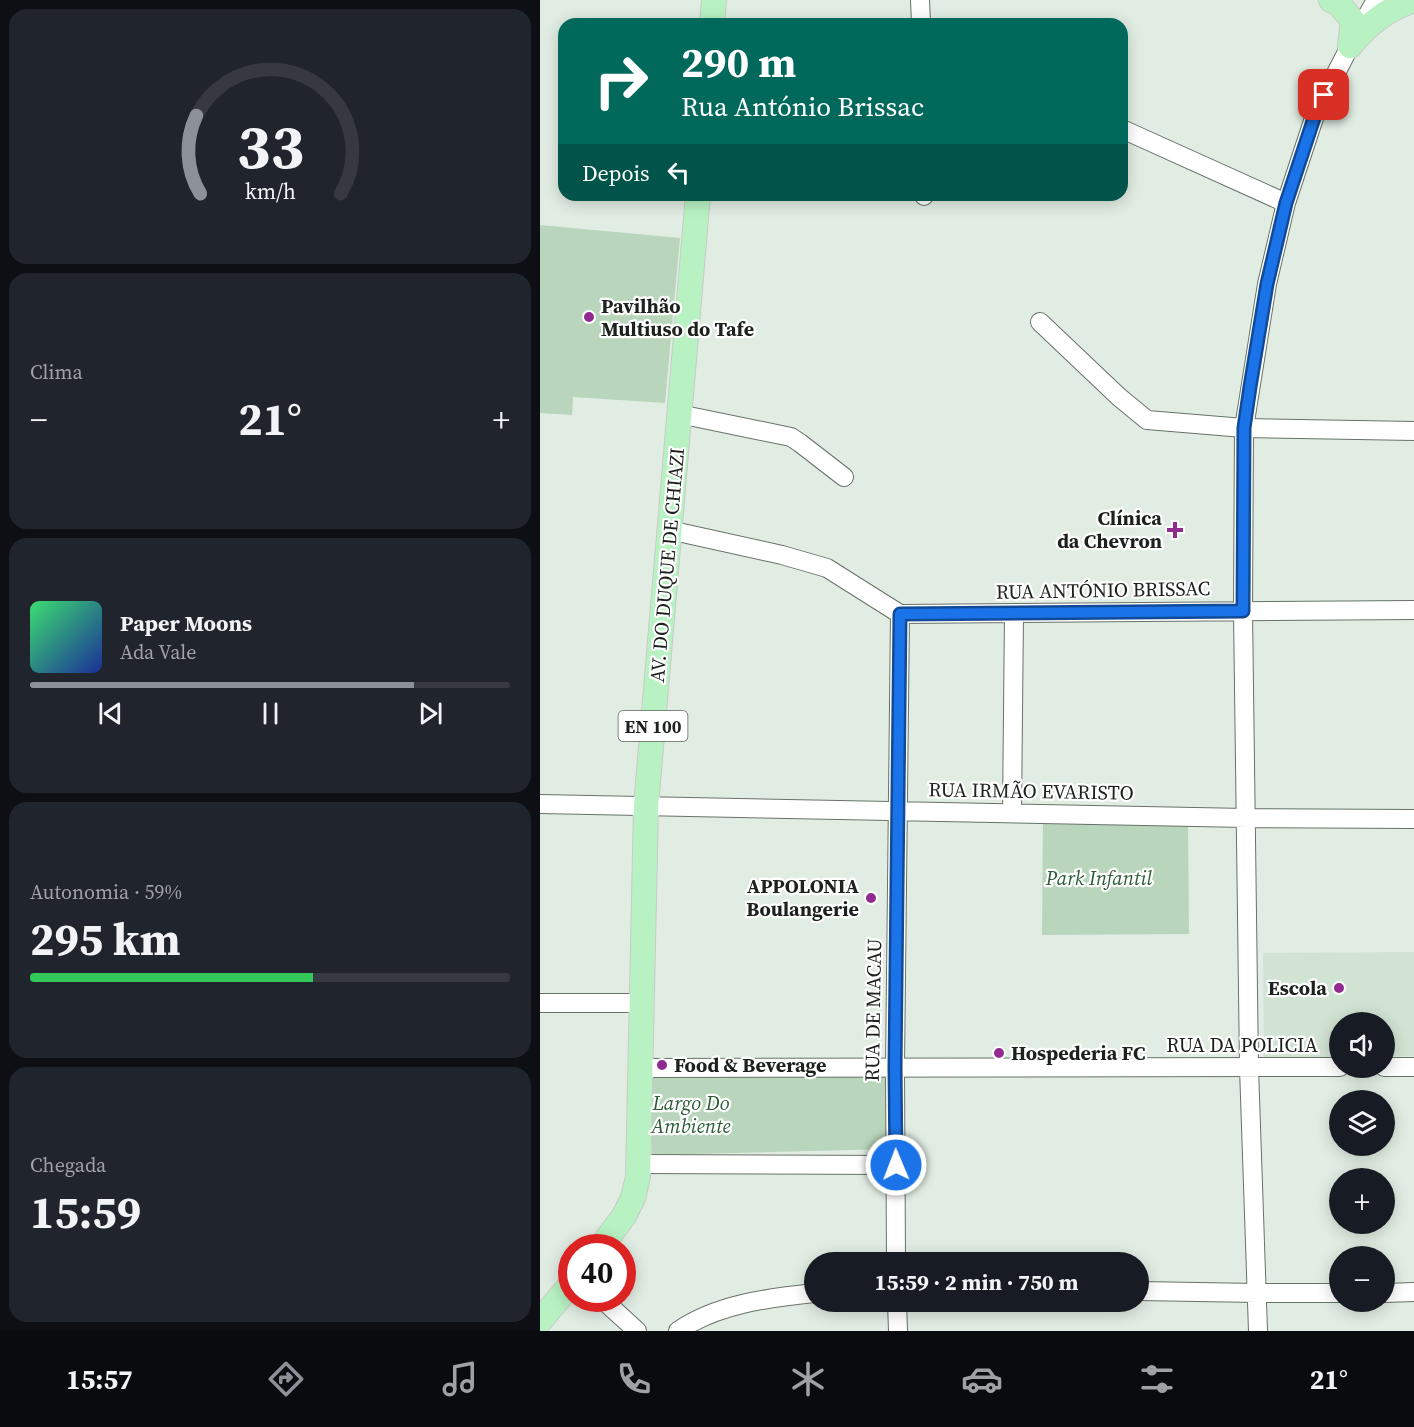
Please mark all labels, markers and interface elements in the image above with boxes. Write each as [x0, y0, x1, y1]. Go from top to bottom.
text: 290 m [681, 33, 796, 91]
icon: right [582, 42, 660, 120]
pin [1298, 69, 1349, 120]
icon: arrive [1307, 78, 1340, 111]
text: Rua António Brissac [681, 88, 924, 125]
text: 33 [236, 103, 304, 189]
icon: left [662, 156, 695, 189]
text: Depois [582, 158, 650, 188]
text: km/h [244, 177, 296, 206]
place label: Pavilhão Multiuso do Tafe [601, 292, 754, 343]
marker: Pavilhão Multiuso do Tafe [582, 310, 596, 324]
text: Clima [30, 358, 83, 386]
text: 21° [238, 388, 302, 450]
text: − [30, 397, 48, 442]
text: + [492, 397, 510, 442]
street label: AV. DO DUQUE DE CHIAZI [643, 446, 691, 684]
place label: Clínica da Chevron [1057, 504, 1162, 555]
marker: Clínica da Chevron [1166, 521, 1184, 539]
street label: RUA ANTÓNIO BRISSAC [996, 574, 1210, 606]
text: Paper Moons [120, 608, 252, 638]
text: Ada Vale [120, 638, 196, 666]
icon: previous [94, 697, 127, 730]
icon: pause [254, 697, 287, 730]
icon: next [414, 697, 447, 730]
road number: EN 100 [618, 711, 688, 741]
street label: RUA IRMÃO EVARISTO [928, 775, 1134, 807]
park label: Park Infantil [1045, 864, 1153, 892]
place label: APPOLONIA Boulangerie [746, 872, 859, 923]
text: Autonomia · 59% [30, 878, 182, 906]
marker: APPOLONIA Boulangerie [864, 891, 878, 905]
text: 295 km [30, 908, 181, 970]
street label: RUA DE MACAU [858, 938, 888, 1082]
place label: Escola [1268, 974, 1327, 1002]
marker: Escola [1332, 981, 1346, 995]
map controls [1329, 1012, 1395, 1312]
button: sound [1329, 1012, 1395, 1078]
street label: RUA DA POLICIA [1166, 1031, 1318, 1059]
place label: Hospederia FC [1011, 1039, 1145, 1067]
marker: Hospederia FC [992, 1046, 1006, 1060]
place label: Food & Beverage [674, 1051, 826, 1079]
marker: Food & Beverage [655, 1058, 669, 1072]
park label: Largo Do Ambiente [650, 1089, 731, 1140]
button: layers [1329, 1090, 1395, 1156]
position arrow [864, 1133, 928, 1197]
text: Chegada [30, 1151, 106, 1179]
button: + [1329, 1168, 1395, 1234]
text: 15:59 [30, 1181, 141, 1243]
speed limit sign: 40 [558, 1234, 636, 1312]
button: − [1329, 1246, 1395, 1312]
text: 15:59 · 2 min · 750 m [875, 1267, 1078, 1297]
icon: directions [265, 1358, 307, 1400]
icon: music [439, 1358, 481, 1400]
icon: phone [613, 1358, 655, 1400]
icon: climate [787, 1358, 829, 1400]
icon: car [961, 1358, 1003, 1400]
icon: filters [1136, 1358, 1178, 1400]
text: 15:57 [66, 1361, 133, 1398]
text: 21° [1310, 1361, 1348, 1398]

